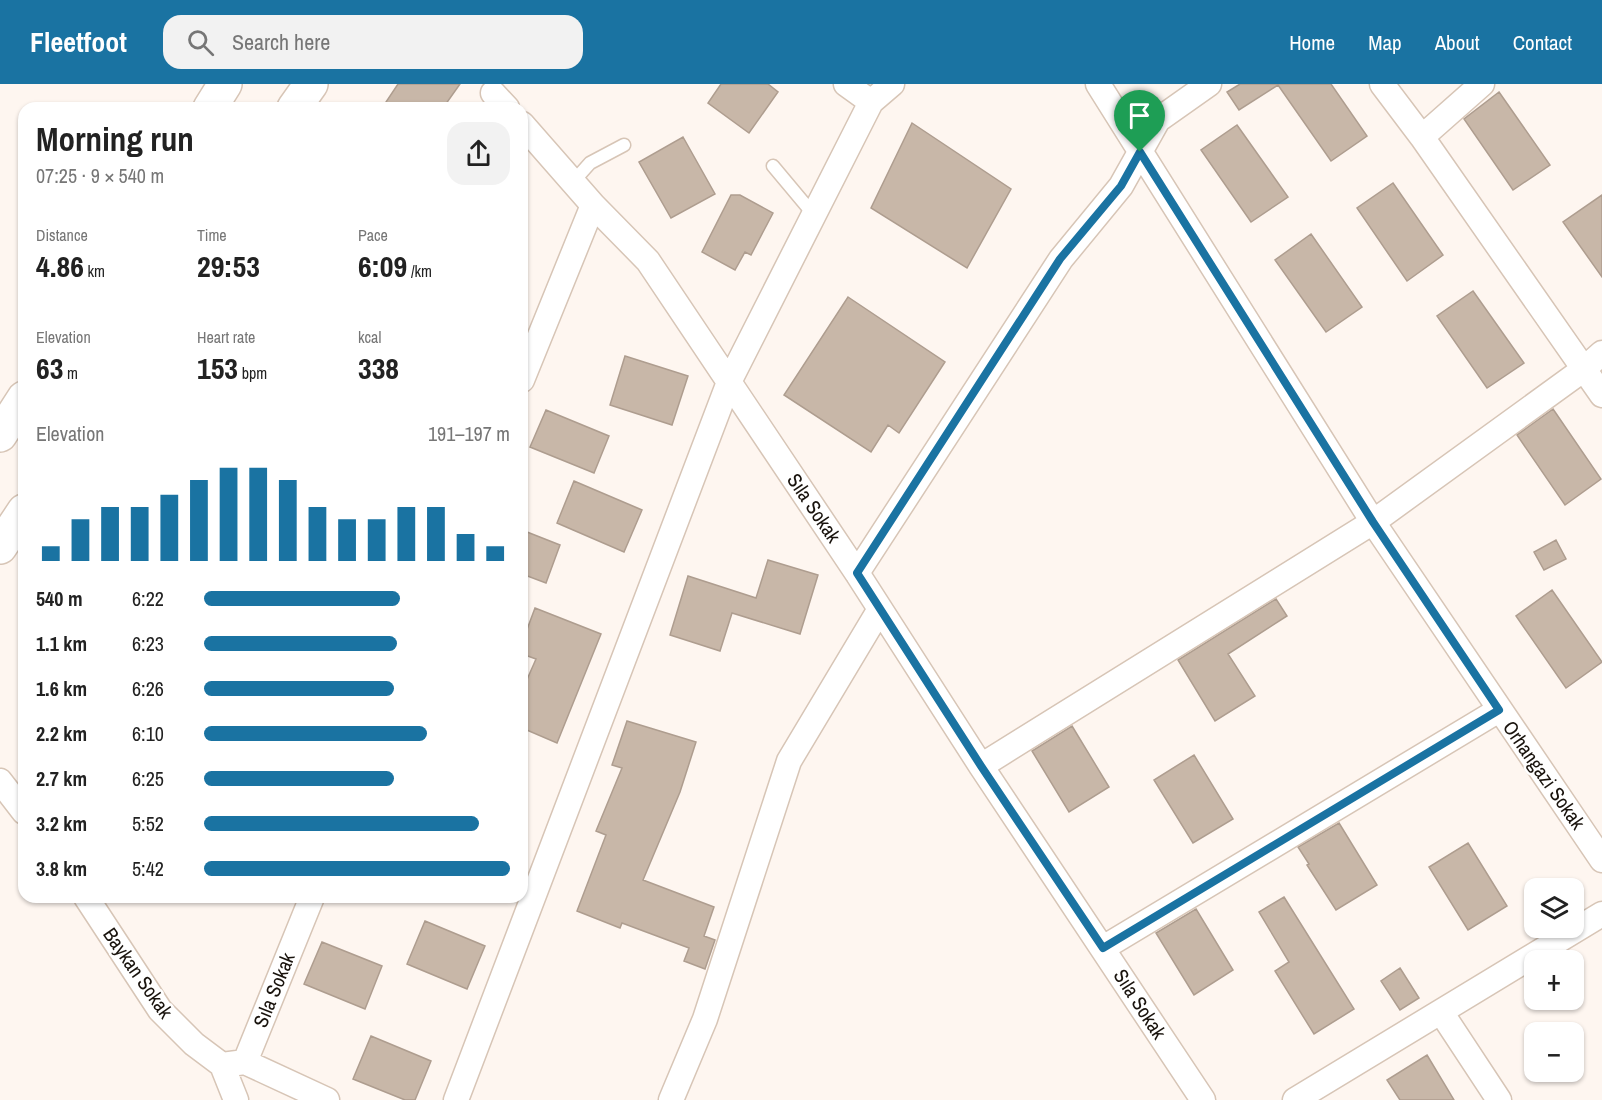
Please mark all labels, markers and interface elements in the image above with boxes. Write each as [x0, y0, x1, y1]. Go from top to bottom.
search box [163, 15, 583, 69]
text: Fleetfoot [30, 23, 127, 61]
icon: search [184, 26, 217, 59]
text: Search here [232, 27, 330, 57]
text: Home [1289, 28, 1335, 57]
text: Map [1368, 28, 1402, 57]
text: About [1435, 28, 1480, 57]
text: Contact [1513, 28, 1572, 57]
pin [1114, 90, 1165, 152]
icon: arrive [1123, 99, 1156, 132]
text: Morning run [36, 117, 194, 161]
button: share [447, 122, 510, 185]
text: 07:25 · 9 × 540 m [36, 162, 164, 189]
text: Distance [36, 224, 88, 246]
text: Time [197, 224, 227, 246]
text: Pace [358, 224, 388, 246]
text: 4.86 [36, 246, 84, 286]
text: 29:53 [197, 246, 260, 286]
text: 6:09 [358, 246, 407, 286]
text: km [84, 260, 105, 282]
text: /km [407, 260, 432, 282]
text: Elevation [36, 326, 91, 348]
text: Heart rate [197, 326, 255, 348]
text: kcal [358, 326, 381, 348]
text: 63 [36, 348, 63, 388]
text: 153 [197, 348, 238, 388]
text: 338 [358, 348, 399, 388]
text: m [63, 362, 78, 384]
text: bpm [238, 362, 267, 384]
text: Elevation [36, 420, 104, 447]
text: 191–197 m [428, 420, 510, 447]
street label: Sıla Sokak [781, 468, 848, 548]
text: 540 m [36, 585, 83, 612]
text: 6:22 [132, 585, 164, 612]
text: 1.1 km [36, 630, 87, 657]
text: 6:23 [132, 630, 164, 657]
text: 1.6 km [36, 675, 87, 702]
text: 6:26 [132, 675, 164, 702]
street label: Orhangazi Sokak [1497, 715, 1592, 835]
text: 2.2 km [36, 720, 87, 747]
text: 6:10 [132, 720, 164, 747]
text: 2.7 km [36, 765, 87, 792]
text: 6:25 [132, 765, 164, 792]
text: 3.2 km [36, 810, 87, 837]
text: 5:52 [132, 810, 164, 837]
text: 3.8 km [36, 855, 87, 882]
text: 5:42 [132, 855, 164, 882]
map controls [1524, 878, 1584, 1082]
button: layers [1524, 878, 1584, 938]
street label: Baykan Sokak [97, 922, 180, 1024]
street label: Sıla Sokak [246, 948, 301, 1031]
button: + [1524, 950, 1584, 1010]
street label: Sıla Sokak [1108, 963, 1174, 1045]
button: − [1524, 1022, 1584, 1082]

